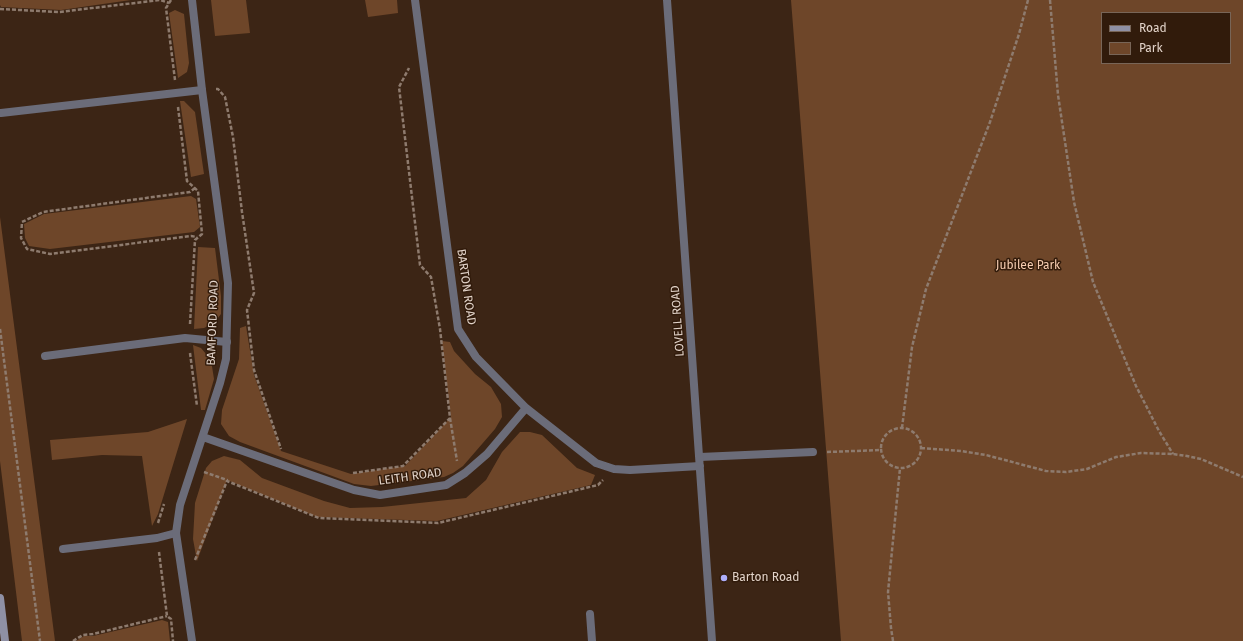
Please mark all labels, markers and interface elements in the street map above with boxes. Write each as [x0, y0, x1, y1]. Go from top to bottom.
legend [1101, 12, 1231, 64]
text: Road [1139, 21, 1167, 35]
text: Park [1139, 41, 1163, 55]
street label: BARTON ROAD [454, 248, 478, 326]
park label: Jubilee Park [996, 259, 1060, 273]
street label: BAMFORD ROAD [204, 280, 222, 366]
street label: LOVELL ROAD [668, 285, 688, 357]
street label: LEITH ROAD [378, 465, 442, 489]
place label: Barton Road [732, 571, 799, 585]
marker: Barton Road [719, 573, 729, 583]

